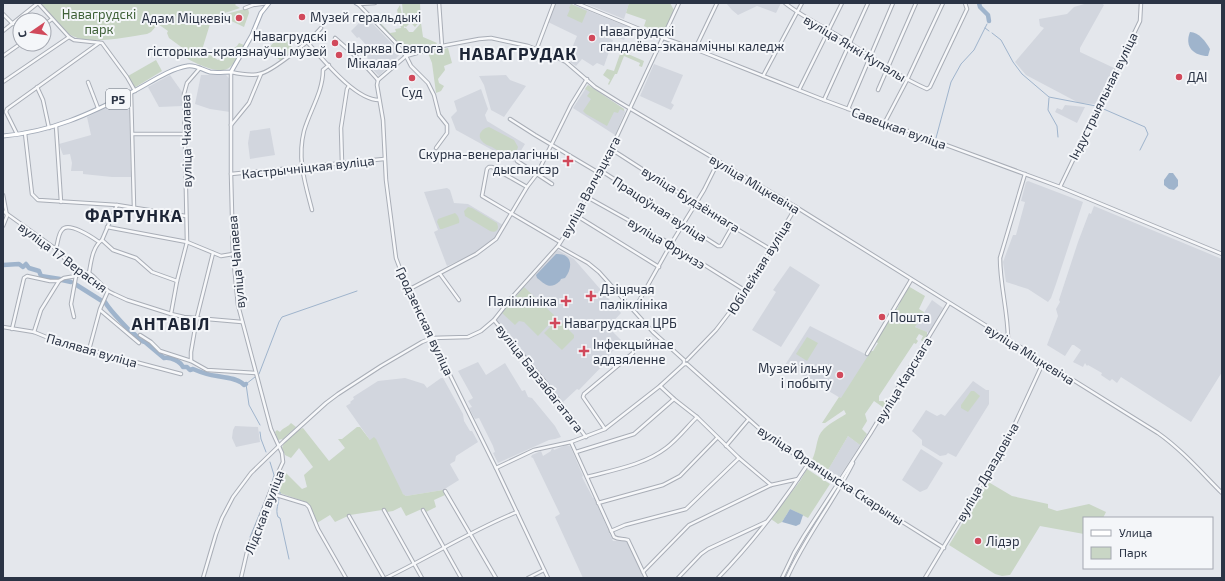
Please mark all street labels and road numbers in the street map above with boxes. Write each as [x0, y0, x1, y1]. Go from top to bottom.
street label: вуліца Янкі Купалы [801, 11, 909, 85]
street label: Індустрыяльная вуліца [1065, 30, 1141, 162]
road number: Р5 [106, 89, 130, 109]
street label: вуліца Чкалава [177, 94, 195, 188]
street label: Савецкая вуліца [849, 103, 949, 153]
street label: вуліца Валчэцкага [556, 133, 624, 241]
street label: вуліца Міцкевіча [707, 151, 803, 217]
street label: Кастрычніцкая вуліца [241, 152, 375, 182]
street label: вуліца Будзённага [639, 162, 743, 236]
street label: Працоўная вуліца [610, 173, 710, 245]
street label: вуліца Фрунзэ [625, 214, 709, 272]
street label: вуліца Чапаева [224, 215, 248, 309]
street label: Юбілейная вуліца [723, 217, 795, 317]
street label: вуліца 17 Верасня [15, 218, 111, 296]
street label: Гродзенская вуліца [393, 264, 457, 378]
street label: вуліца Міцкевіча [982, 320, 1078, 388]
street label: вуліца Барзабагатага [493, 321, 587, 435]
street label: Палявая вуліца [45, 329, 139, 371]
street label: вуліца Карскага [871, 334, 935, 426]
street label: вуліца Драздовіча [952, 420, 1022, 524]
street label: вуліца Францыска Скарыны [755, 422, 907, 528]
street label: Лідская вуліца [241, 468, 287, 556]

